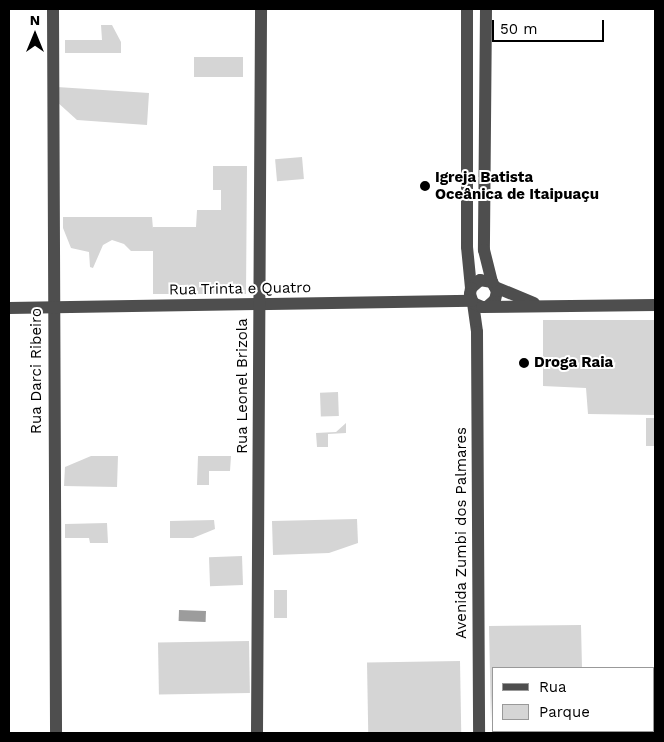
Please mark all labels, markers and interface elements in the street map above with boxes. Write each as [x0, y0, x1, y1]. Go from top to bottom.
north arrow [10, 10, 60, 60]
scale bar [494, 10, 606, 42]
text: N [30, 12, 40, 28]
text: 50 m [500, 20, 537, 38]
place label: Igreja Batista Oceânica de Itaipuaçu [435, 168, 599, 203]
marker: Igreja Batista Oceânica de Itaipuaçu [419, 180, 431, 192]
street label: Rua Trinta e Quatro [168, 279, 312, 299]
street label: Rua Darci Ribeiro [28, 308, 46, 434]
street label: Rua Leonel Brizola [234, 318, 252, 454]
place label: Droga Raia [534, 354, 613, 372]
marker: Droga Raia [518, 357, 530, 369]
street label: Avenida Zumbi dos Palmares [453, 427, 471, 639]
legend [492, 667, 654, 732]
text: Rua [539, 678, 567, 696]
text: Parque [539, 703, 590, 721]

